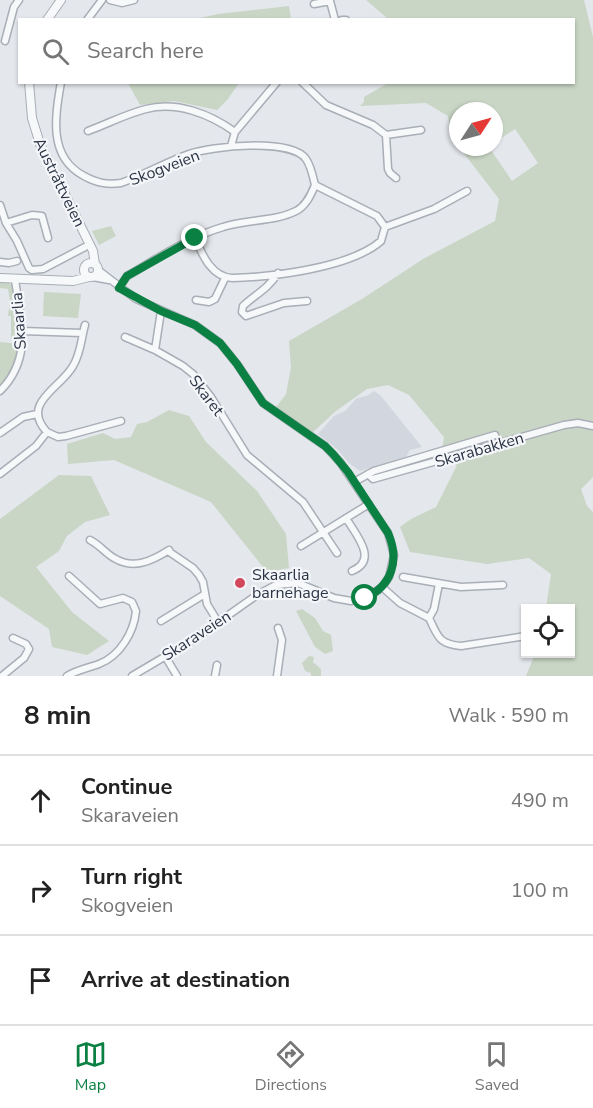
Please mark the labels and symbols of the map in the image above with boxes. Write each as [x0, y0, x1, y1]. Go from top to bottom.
north arrow [449, 102, 503, 156]
street label: Austråttveien [28, 134, 90, 231]
street label: Skogveien [126, 144, 203, 191]
route end [181, 224, 207, 250]
street label: Skaarlia [6, 292, 32, 350]
street label: Skaret [184, 371, 229, 421]
street label: Skarabakken [432, 427, 526, 473]
place label: Skaarlia barnehage [252, 564, 329, 604]
marker: Skaarlia barnehage [233, 576, 247, 590]
route start [351, 584, 377, 610]
street label: Skaraveien [158, 605, 235, 666]

